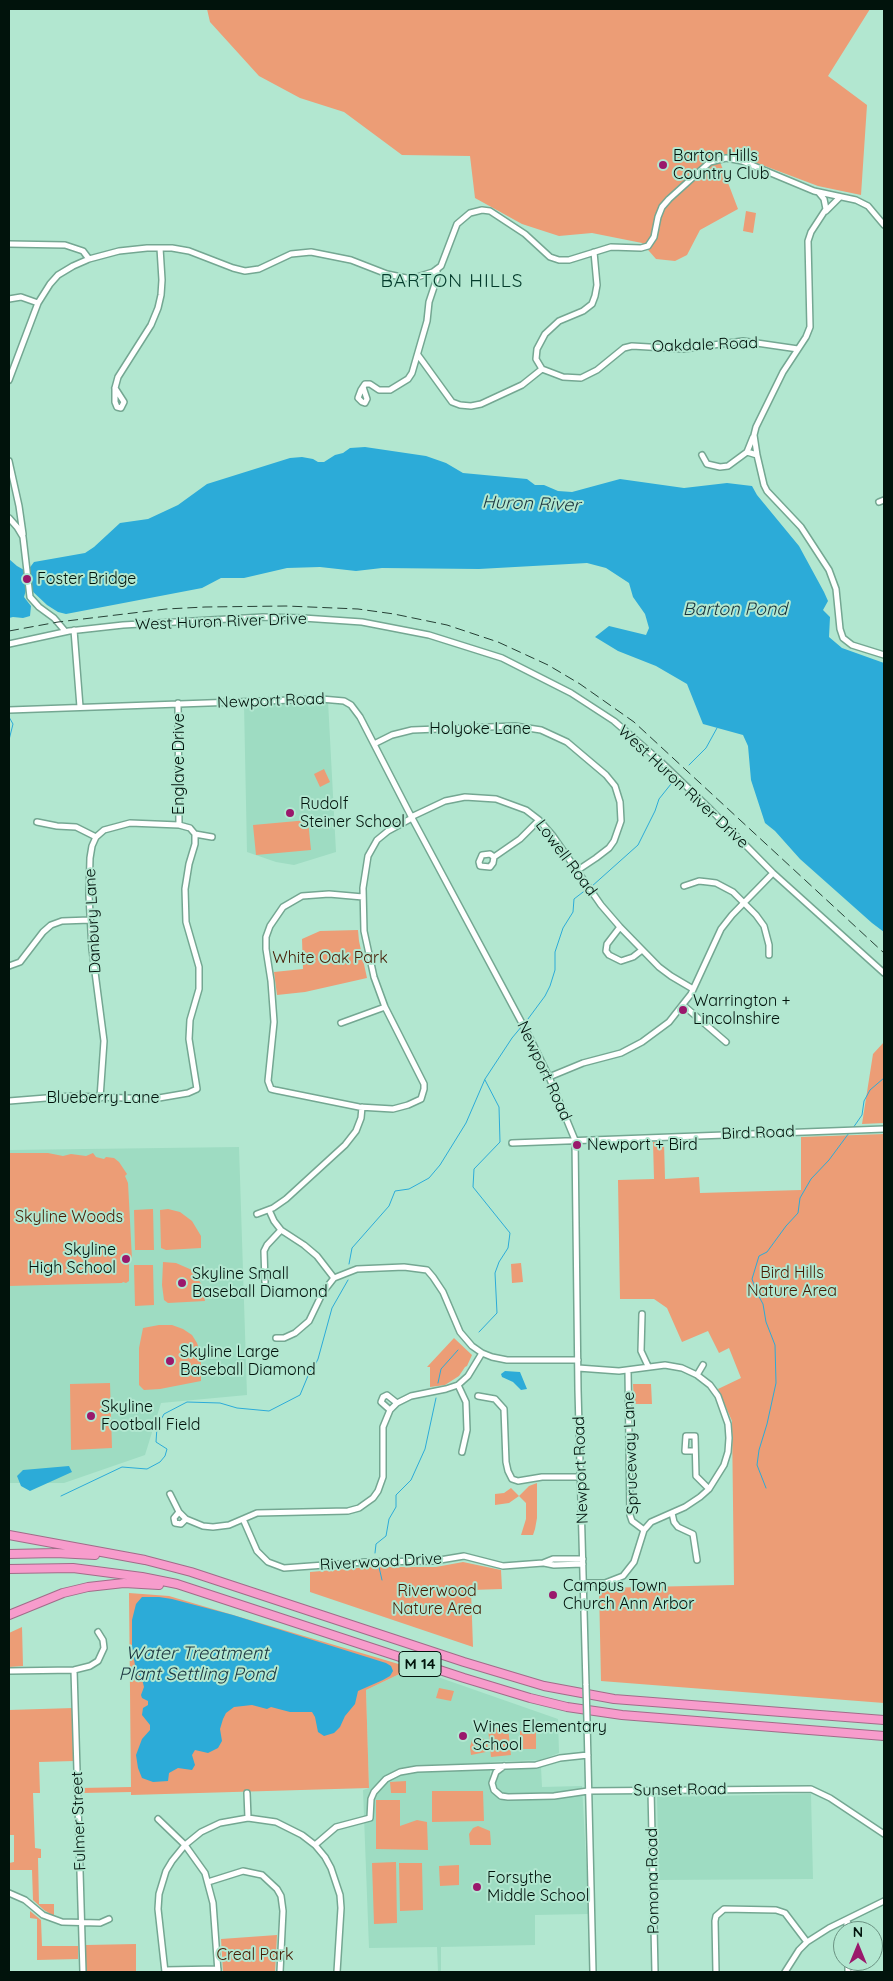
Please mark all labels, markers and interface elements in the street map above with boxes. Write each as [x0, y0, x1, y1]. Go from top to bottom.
place label: Barton Hills Country Club [673, 146, 769, 184]
marker: Barton Hills Country Club [657, 159, 669, 171]
district label: BARTON HILLS [379, 270, 525, 292]
street label: Oakdale Road [652, 334, 758, 356]
water label: Huron River [481, 491, 581, 517]
place label: Foster Bridge [37, 569, 136, 589]
marker: Foster Bridge [21, 573, 33, 585]
water label: Barton Pond [683, 599, 787, 621]
street label: West Huron River Drive [135, 609, 307, 635]
street label: Newport Road [217, 690, 325, 712]
street label: Englave Drive [169, 713, 189, 815]
street label: Holyoke Lane [429, 719, 531, 739]
street label: West Huron River Drive [614, 721, 752, 853]
place label: Rudolf Steiner School [300, 794, 405, 832]
marker: Rudolf Steiner School [284, 807, 296, 819]
street label: Lowell Road [531, 816, 601, 900]
street label: Danbury Lane [81, 868, 105, 974]
park label: White Oak Park [272, 948, 388, 968]
place label: Warrington + Lincolnshire [693, 991, 791, 1029]
marker: Warrington + Lincolnshire [677, 1004, 689, 1016]
street label: Newport Road [513, 1018, 575, 1124]
street label: Blueberry Lane [46, 1088, 160, 1108]
street label: Bird Road [721, 1122, 795, 1144]
place label: Newport + Bird [587, 1135, 698, 1155]
marker: Newport + Bird [571, 1139, 583, 1151]
park label: Skyline Woods [15, 1207, 123, 1227]
place label: Skyline High School [28, 1240, 116, 1278]
marker: Skyline High School [120, 1253, 132, 1265]
park label: Bird Hills Nature Area [747, 1263, 837, 1301]
place label: Skyline Small Baseball Diamond [192, 1264, 328, 1302]
marker: Skyline Small Baseball Diamond [176, 1277, 188, 1289]
place label: Skyline Large Baseball Diamond [180, 1342, 316, 1380]
marker: Skyline Large Baseball Diamond [164, 1355, 176, 1367]
street label: Spruceway Lane [619, 1391, 643, 1515]
place label: Skyline Football Field [101, 1397, 200, 1435]
marker: Skyline Football Field [85, 1410, 97, 1422]
street label: Newport Road [570, 1416, 592, 1524]
street label: Riverwood Drive [319, 1549, 443, 1575]
place label: Campus Town Church Ann Arbor [563, 1576, 694, 1614]
park label: Riverwood Nature Area [392, 1581, 482, 1619]
marker: Campus Town Church Ann Arbor [547, 1589, 559, 1601]
water label: Water Treatment Plant Settling Pond [119, 1643, 275, 1686]
road number: M 14 [399, 1652, 441, 1676]
place label: Wines Elementary School [473, 1717, 607, 1755]
marker: Wines Elementary School [457, 1730, 469, 1742]
street label: Fulmer Street [68, 1771, 90, 1871]
street label: Sunset Road [633, 1780, 727, 1800]
street label: Pomona Road [642, 1828, 664, 1934]
place label: Forsythe Middle School [487, 1868, 589, 1906]
marker: Forsythe Middle School [471, 1881, 483, 1893]
north arrow [833, 1921, 883, 1971]
text: N [853, 1923, 863, 1941]
park label: Creal Park [217, 1945, 293, 1965]

